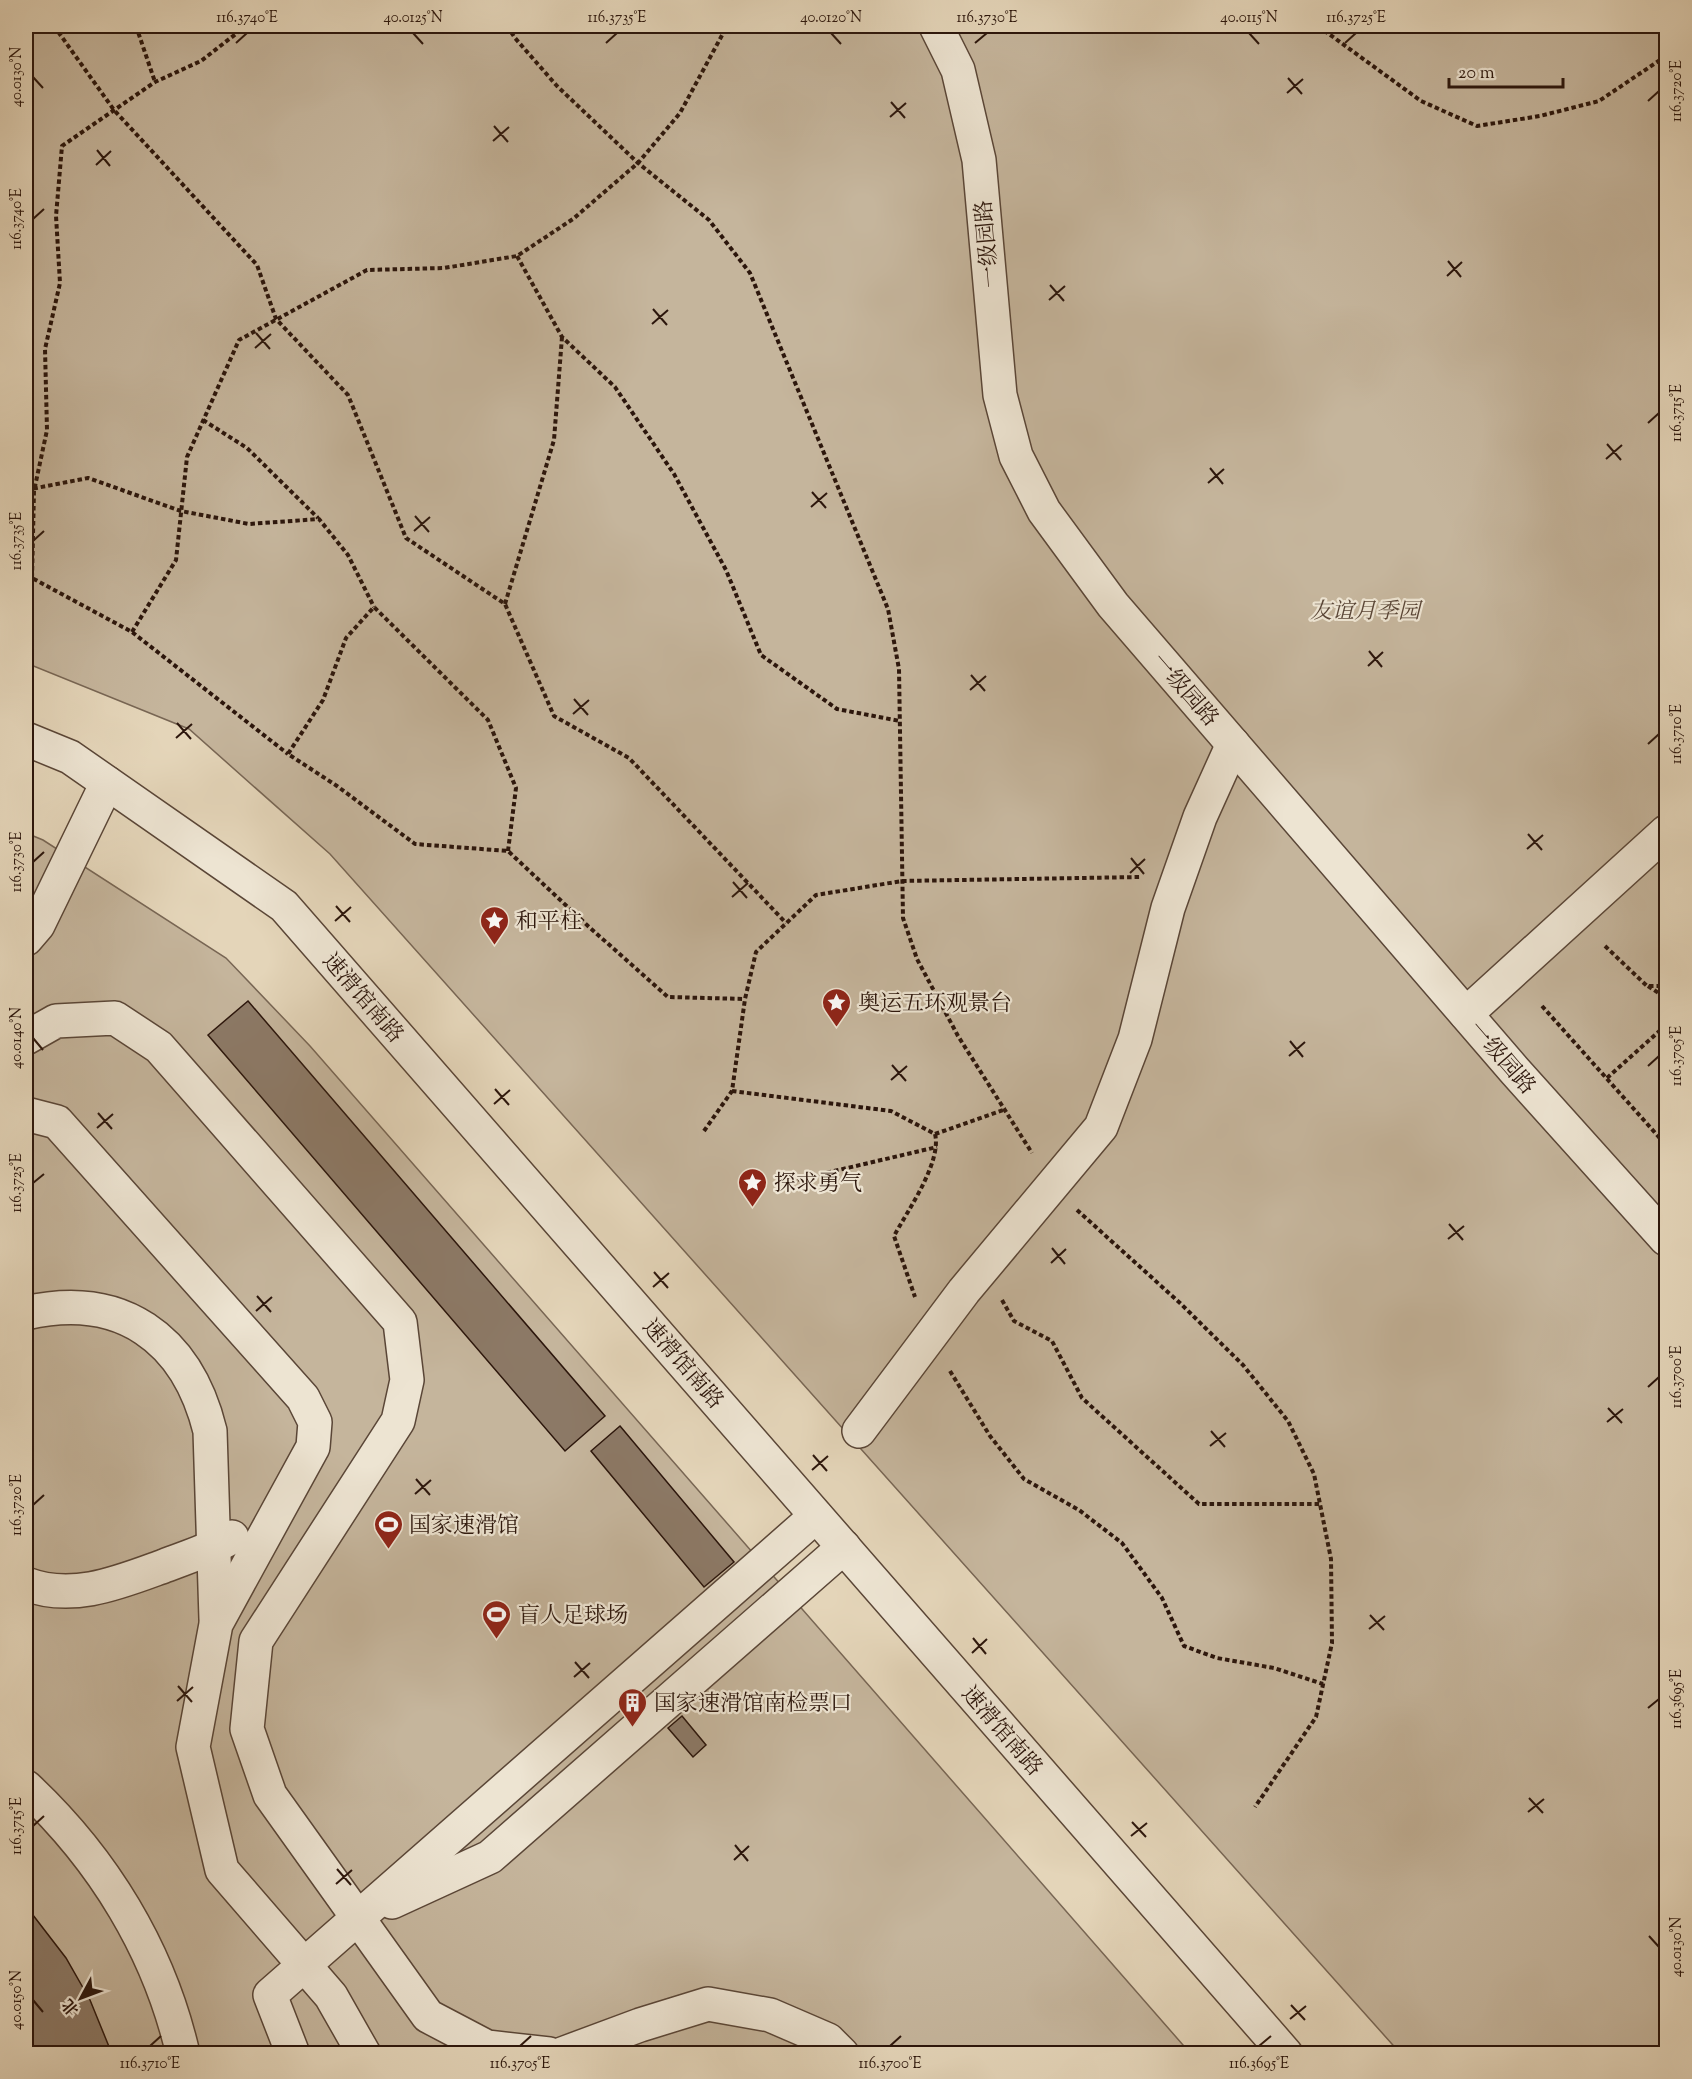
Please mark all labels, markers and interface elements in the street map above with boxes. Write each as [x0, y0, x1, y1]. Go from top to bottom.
text: 116.3740°E [216, 8, 278, 29]
text: 40.0125°N [383, 8, 443, 29]
text: 116.3735°E [588, 8, 646, 29]
text: 40.0120°N [800, 8, 862, 29]
text: 116.3730°E [956, 8, 1018, 29]
text: 40.0115°N [1220, 8, 1278, 29]
text: 116.3725°E [1326, 8, 1386, 29]
text: 40.0130°N [7, 47, 28, 107]
scale bar [1449, 51, 1563, 89]
text: 116.3720°E [1667, 60, 1688, 122]
text: 20 m [1458, 61, 1495, 87]
text: 116.3740°E [7, 188, 28, 250]
street label: 一级园路 [969, 199, 1009, 289]
text: 116.3715°E [1667, 384, 1688, 442]
text: 116.3735°E [7, 512, 28, 570]
park label: 友谊月季园 [1310, 597, 1423, 629]
street label: 一级园路 [1143, 647, 1225, 735]
text: 116.3710°E [1667, 704, 1688, 764]
text: 116.3730°E [7, 831, 28, 893]
place icon: 和平柱 [479, 904, 511, 946]
place label: 和平柱 [516, 907, 582, 939]
street label: 速滑馆南路 [314, 947, 410, 1051]
place icon: 奥运五环观景台 [821, 986, 853, 1028]
place label: 奥运五环观景台 [858, 989, 1012, 1021]
text: 40.0140°N [7, 1007, 28, 1069]
street label: 一级园路 [1460, 1015, 1542, 1103]
text: 116.3705°E [1667, 1026, 1688, 1086]
text: 116.3725°E [7, 1153, 28, 1213]
place icon: 探求勇气 [737, 1166, 769, 1208]
place label: 探求勇气 [774, 1169, 862, 1201]
street label: 速滑馆南路 [634, 1313, 730, 1417]
text: 116.3700°E [1667, 1346, 1688, 1408]
text: 116.3720°E [7, 1474, 28, 1536]
sports icon: 国家速滑馆 [372, 1508, 404, 1550]
place label: 国家速滑馆 [409, 1511, 519, 1543]
sports icon: 盲人足球场 [481, 1598, 513, 1640]
place label: 盲人足球场 [518, 1601, 628, 1633]
text: 116.3695°E [1667, 1669, 1688, 1729]
street label: 速滑馆南路 [953, 1680, 1049, 1784]
building icon: 国家速滑馆南检票口 [617, 1686, 649, 1728]
place label: 国家速滑馆南检票口 [654, 1689, 852, 1721]
text: 116.3715°E [7, 1797, 28, 1855]
text: 40.0130°N [1667, 1917, 1688, 1977]
north arrow [51, 1968, 111, 2028]
text: 40.0150°N [7, 1970, 28, 2030]
text: 北 [58, 1993, 85, 2020]
text: 116.3710°E [120, 2054, 180, 2075]
text: 116.3705°E [490, 2054, 550, 2075]
text: 116.3700°E [859, 2054, 921, 2075]
text: 116.3695°E [1229, 2054, 1289, 2075]

